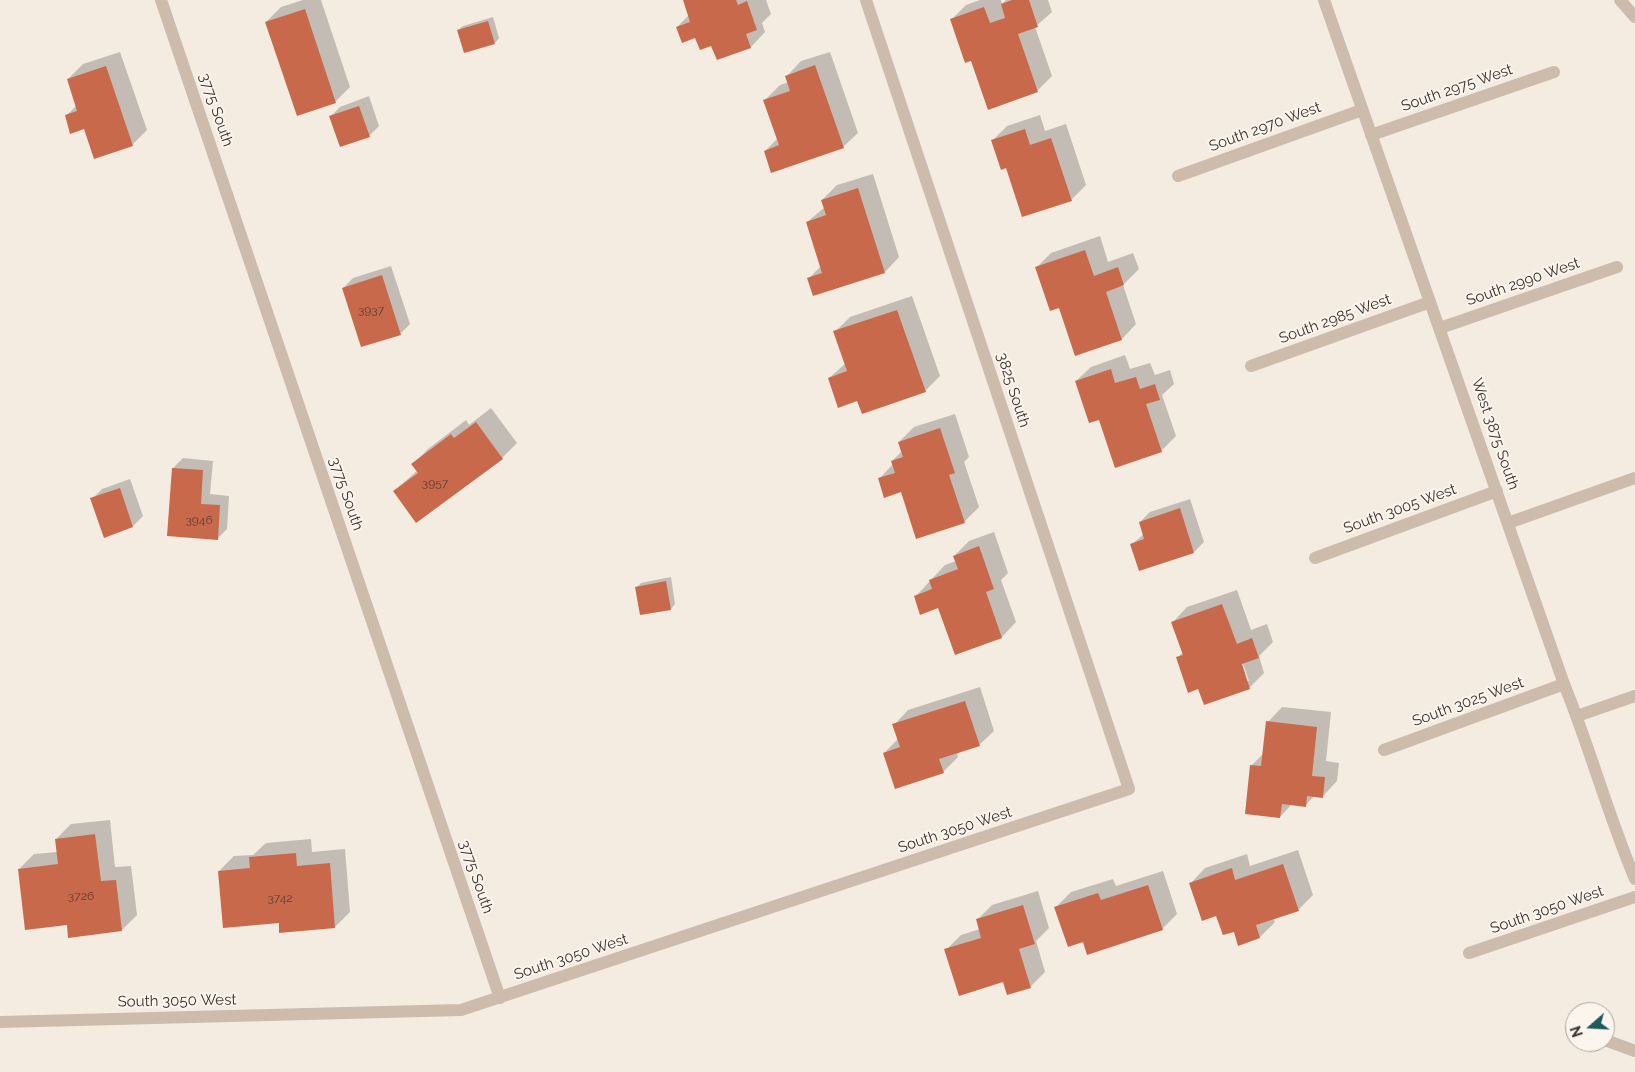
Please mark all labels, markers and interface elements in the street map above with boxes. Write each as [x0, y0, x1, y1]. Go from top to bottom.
street label: South 2975 West [1399, 61, 1515, 115]
street label: 3775 South [195, 71, 237, 149]
street label: South 2970 West [1207, 98, 1323, 156]
street label: South 2990 West [1464, 254, 1582, 310]
street label: South 2985 West [1277, 290, 1393, 348]
house number: 3937 [358, 303, 384, 317]
street label: 3825 South [992, 350, 1034, 430]
street label: West 3875 South [1467, 376, 1523, 492]
street label: 3775 South [325, 455, 367, 533]
house number: 3957 [422, 476, 448, 490]
street label: South 3005 West [1341, 480, 1459, 538]
house number: 3946 [185, 513, 213, 527]
street label: South 3025 West [1410, 673, 1526, 731]
street label: South 3050 West [896, 803, 1014, 857]
street label: 3775 South [455, 838, 497, 916]
street label: South 3050 West [1488, 882, 1606, 938]
house number: 3726 [68, 889, 94, 903]
house number: 3742 [268, 891, 292, 905]
street label: South 3050 West [512, 930, 630, 984]
street label: South 3050 West [118, 991, 236, 1011]
north arrow [1565, 1002, 1615, 1052]
text: N [1567, 1024, 1586, 1039]

